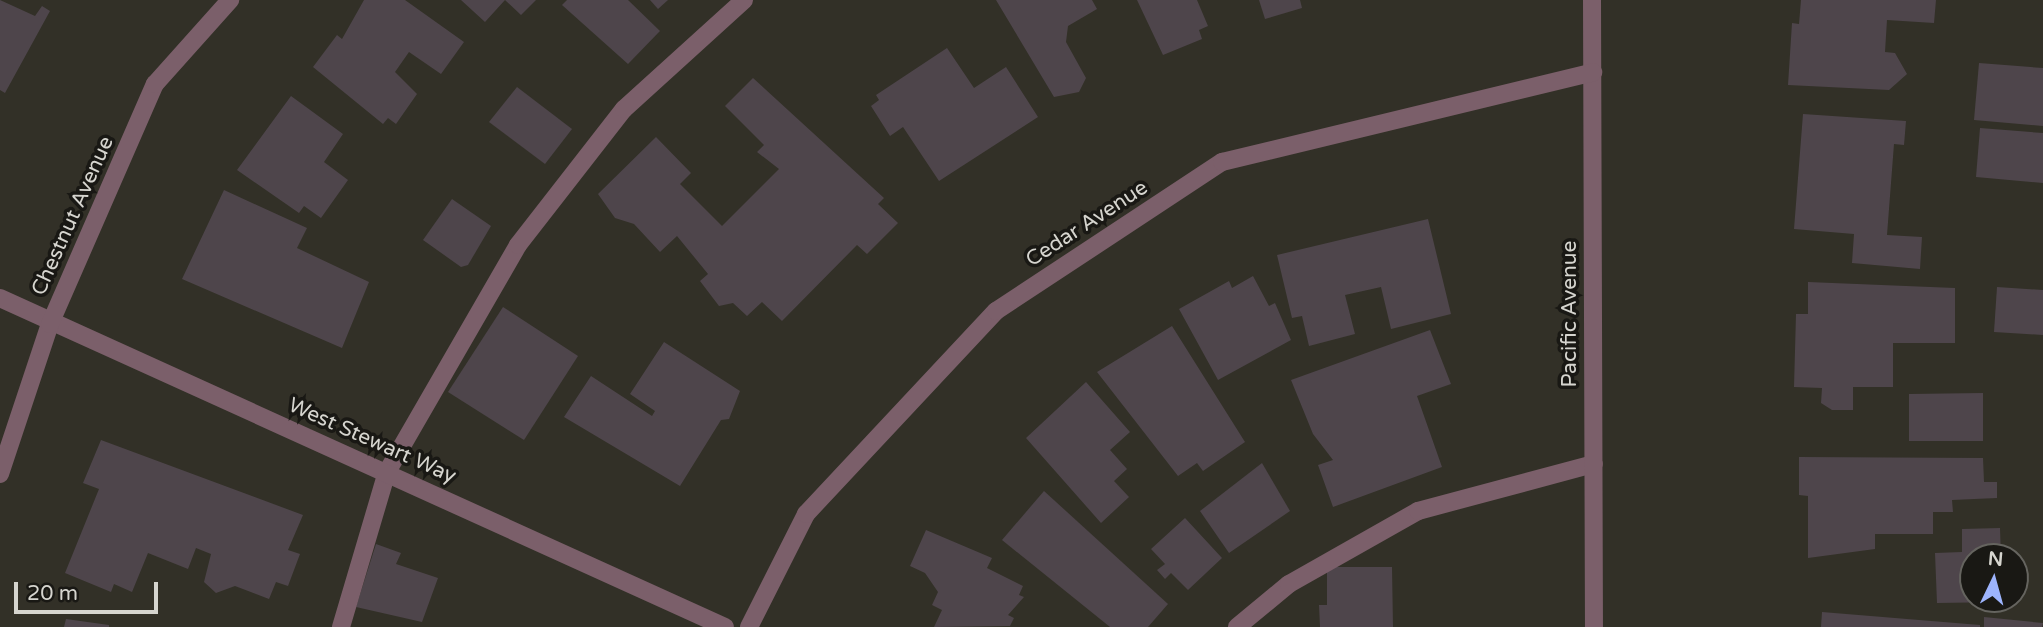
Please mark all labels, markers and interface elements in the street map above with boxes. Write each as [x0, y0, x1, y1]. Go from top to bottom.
street label: Chestnut Avenue [27, 133, 119, 299]
street label: Cedar Avenue [1021, 175, 1153, 273]
street label: Pacific Avenue [1557, 241, 1583, 387]
street label: West Stewart Way [284, 393, 460, 489]
north arrow [1959, 543, 2029, 613]
text: N [1987, 547, 2004, 571]
scale bar [18, 568, 161, 612]
text: 20 m [27, 581, 78, 606]

